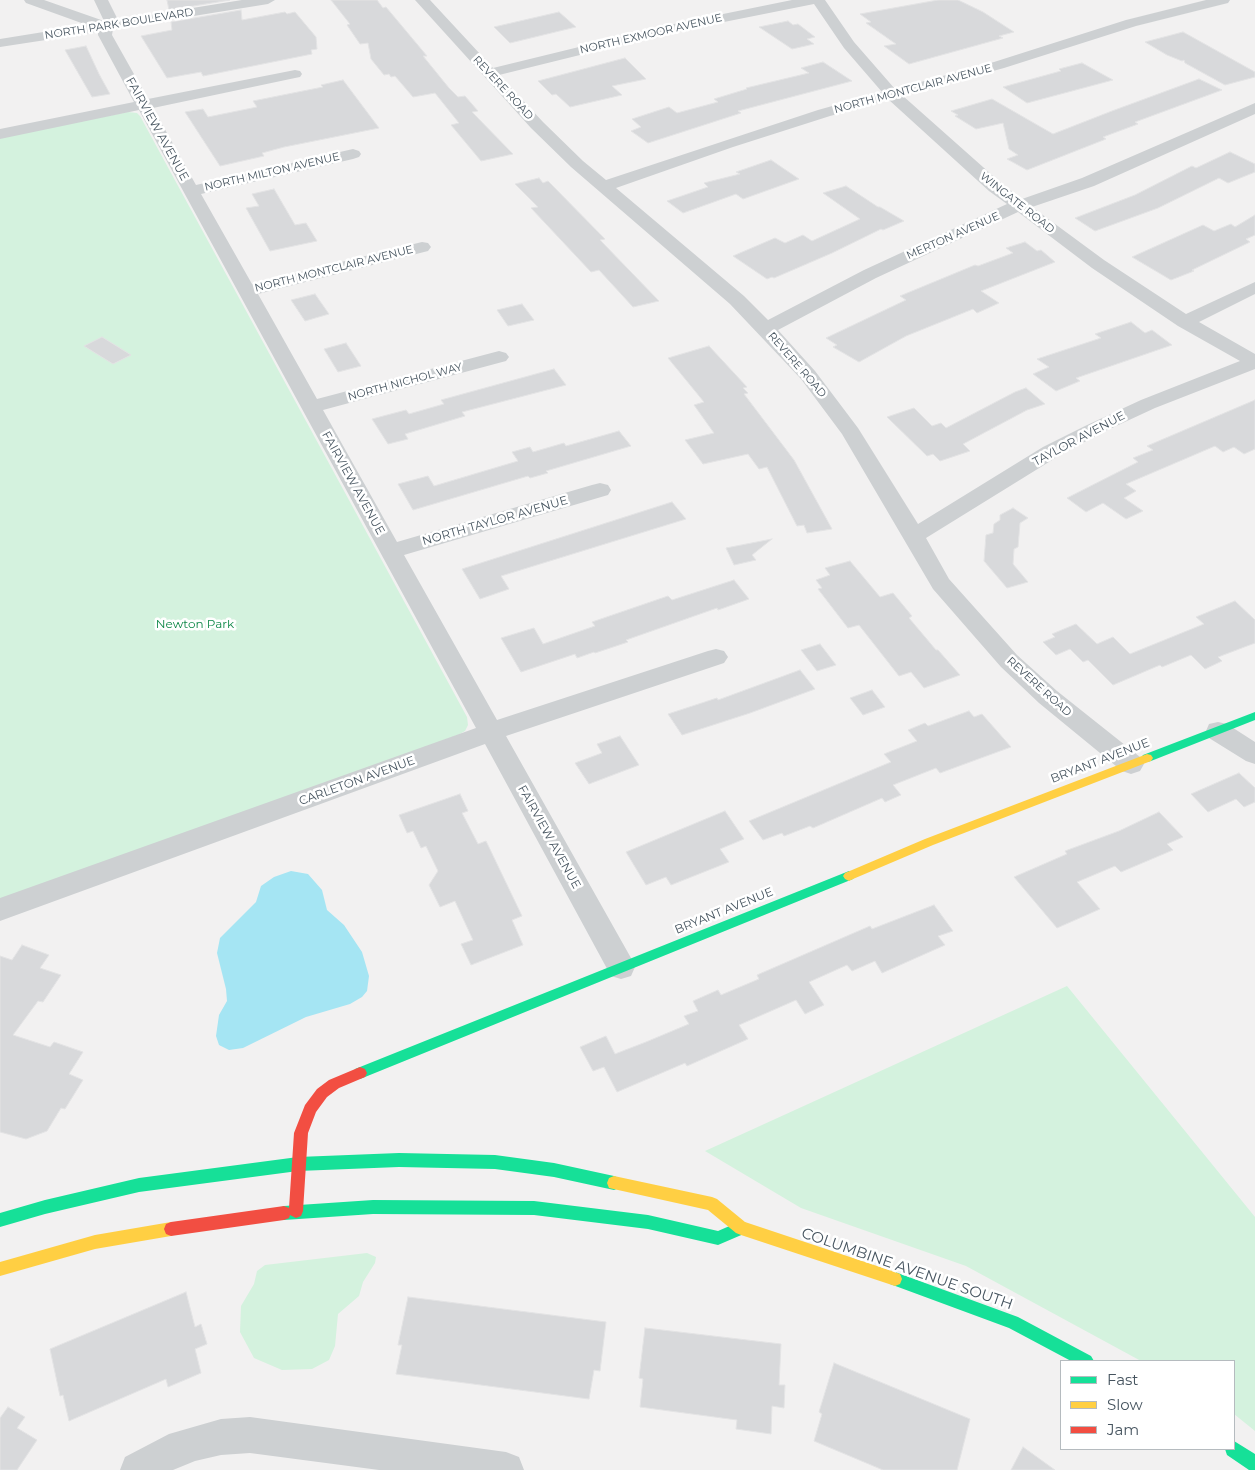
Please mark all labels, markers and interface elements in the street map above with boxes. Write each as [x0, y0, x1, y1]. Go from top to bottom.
street label: NORTH PARK BOULEVARD [44, 6, 194, 42]
street label: NORTH EXMOOR AVENUE [579, 11, 723, 57]
street label: REVERE ROAD [470, 53, 536, 123]
street label: NORTH MONTCLAIR AVENUE [833, 62, 993, 116]
street label: FAIRVIEW AVENUE [123, 75, 191, 183]
street label: NORTH MILTON AVENUE [203, 150, 341, 194]
street label: WINGATE ROAD [977, 170, 1057, 236]
street label: MERTON AVENUE [904, 210, 1002, 262]
street label: NORTH MONTCLAIR AVENUE [253, 243, 415, 295]
street label: REVERE ROAD [765, 330, 829, 400]
street label: NORTH NICHOL WAY [346, 360, 464, 404]
street label: TAYLOR AVENUE [1030, 409, 1128, 469]
street label: FAIRVIEW AVENUE [319, 429, 387, 537]
street label: NORTH TAYLOR AVENUE [421, 493, 569, 549]
park label: Newton Park [156, 617, 234, 631]
street label: REVERE ROAD [1004, 655, 1074, 719]
street label: BRYANT AVENUE [1049, 736, 1151, 786]
street label: CARLETON AVENUE [297, 753, 417, 809]
street label: FAIRVIEW AVENUE [515, 783, 583, 891]
street label: BRYANT AVENUE [673, 885, 775, 937]
street label: COLUMBINE AVENUE SOUTH [799, 1224, 1015, 1314]
legend [1060, 1360, 1235, 1450]
text: Fast [1107, 1370, 1138, 1389]
text: Slow [1107, 1395, 1143, 1414]
text: Jam [1107, 1420, 1139, 1439]

